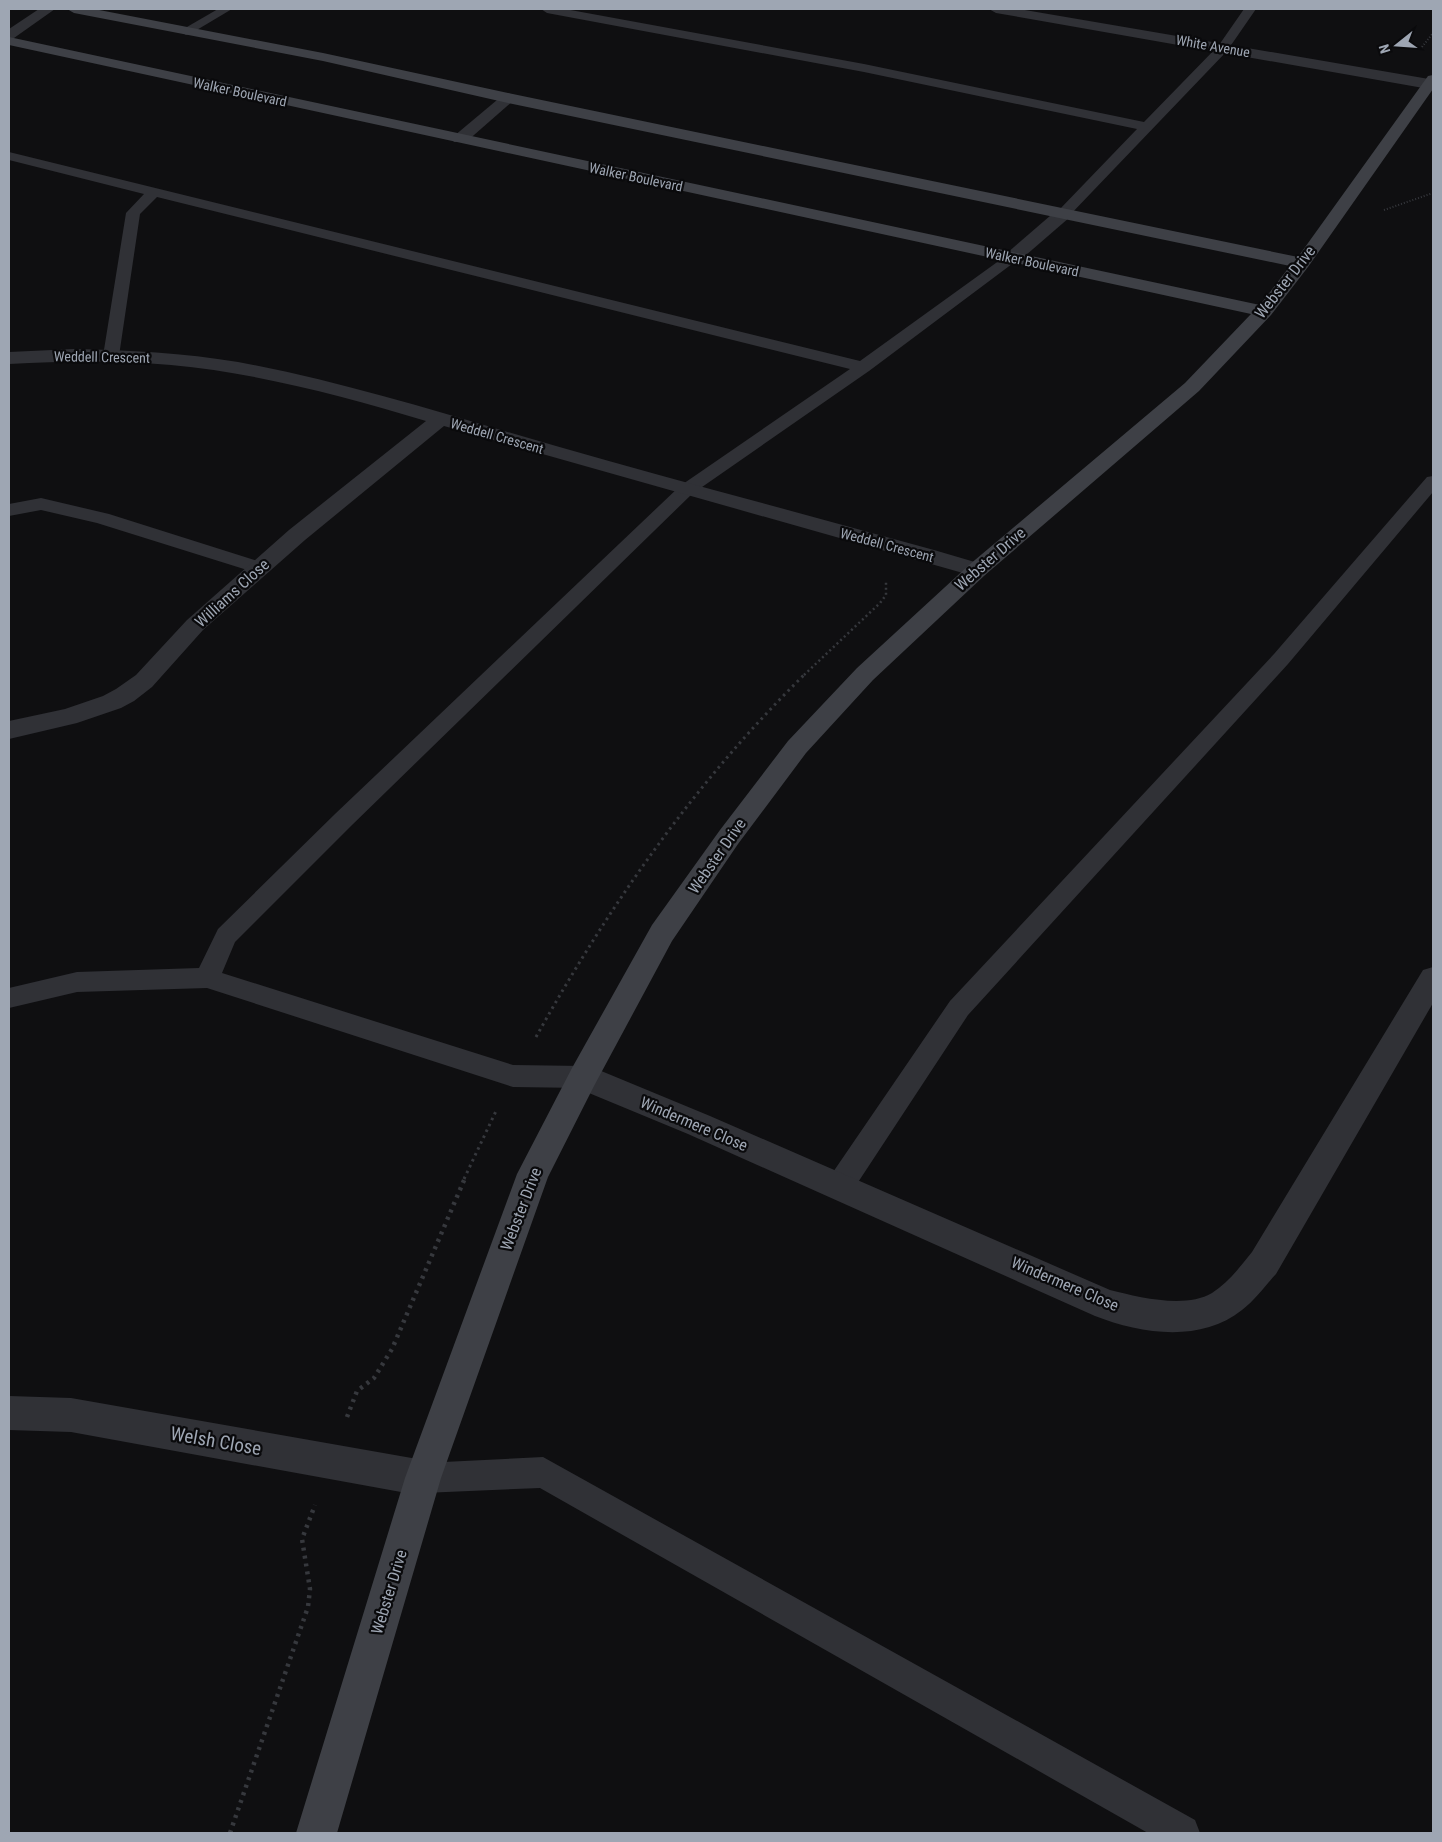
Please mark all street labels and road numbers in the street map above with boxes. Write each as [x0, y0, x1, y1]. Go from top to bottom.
street label: White Avenue [1175, 32, 1252, 60]
street label: Walker Boulevard [192, 74, 288, 110]
street label: Walker Boulevard [588, 159, 684, 195]
street label: Webster Drive [1251, 242, 1319, 322]
street label: Walker Boulevard [984, 244, 1080, 280]
street label: Weddell Crescent [54, 348, 150, 366]
street label: Weddell Crescent [449, 415, 545, 457]
street label: Webster Drive [951, 523, 1029, 595]
street label: Weddell Crescent [839, 525, 935, 565]
street label: Williams Close [191, 555, 273, 631]
street label: Webster Drive [684, 815, 750, 897]
street label: Windermere Close [637, 1093, 751, 1155]
street label: Webster Drive [496, 1165, 546, 1253]
street label: Windermere Close [1008, 1253, 1122, 1315]
street label: Welsh Close [169, 1422, 263, 1460]
street label: Webster Drive [367, 1547, 411, 1637]

